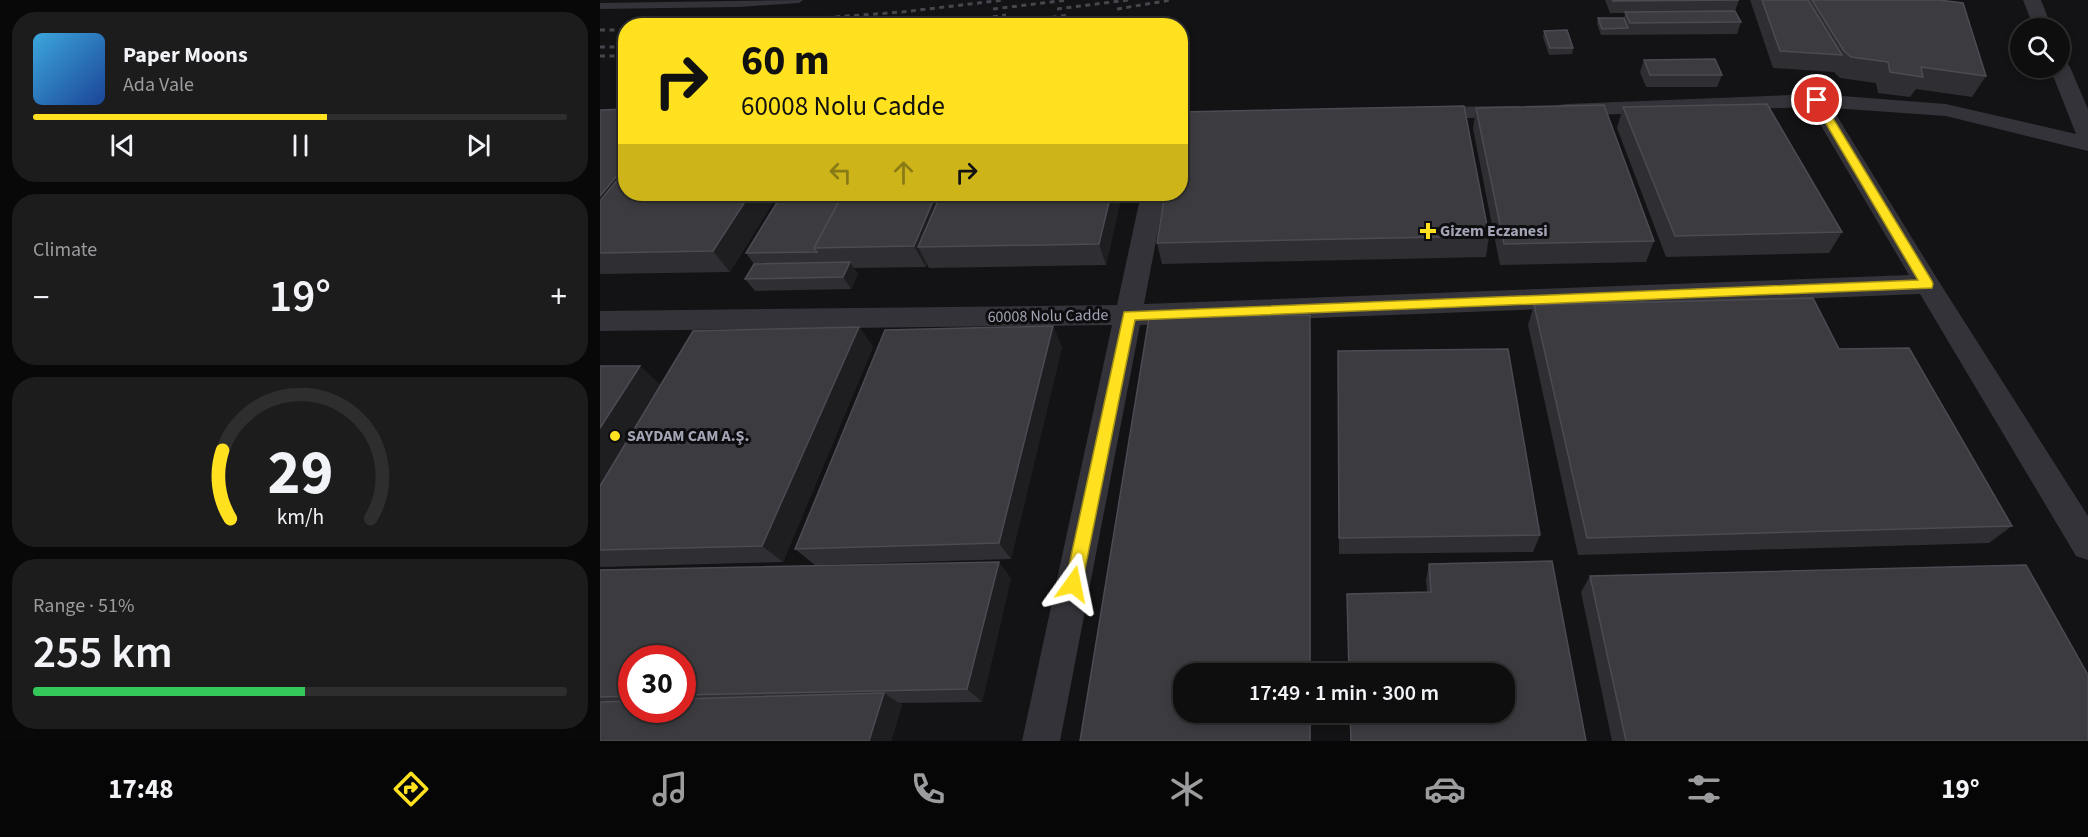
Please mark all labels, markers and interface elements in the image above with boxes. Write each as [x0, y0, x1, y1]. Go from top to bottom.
map controls [2010, 18, 2070, 78]
button: search [2010, 18, 2070, 78]
text: 60 m [741, 31, 830, 91]
text: Paper Moons [123, 39, 248, 71]
icon: right [642, 42, 720, 120]
text: Ada Vale [123, 71, 194, 99]
pin [1791, 74, 1842, 125]
icon: arrive [1800, 83, 1833, 116]
text: 60008 Nolu Cadde [741, 87, 945, 126]
icon: previous [106, 129, 139, 162]
icon: pause [284, 129, 317, 162]
icon: next [462, 129, 495, 162]
icon: left [824, 156, 857, 189]
icon: ahead [887, 156, 920, 189]
icon: right [950, 156, 983, 189]
place label: Gizem Eczanesi [1440, 220, 1548, 242]
marker: Gizem Eczanesi [1421, 224, 1435, 238]
text: Climate [33, 236, 97, 264]
text: 19° [269, 265, 331, 329]
text: − [33, 274, 49, 321]
text: + [551, 274, 567, 321]
street label: 60008 Nolu Cadde [987, 304, 1109, 328]
place label: SAYDAM CAM A.Ş. [627, 425, 749, 447]
text: 29 [267, 429, 333, 518]
marker: SAYDAM CAM A.Ş. [608, 429, 622, 443]
text: km/h [276, 502, 324, 533]
position arrow [1041, 552, 1105, 616]
text: Range · 51% [33, 592, 134, 620]
text: 255 km [33, 621, 173, 685]
speed limit sign: 30 [618, 645, 696, 723]
text: 17:49 · 1 min · 300 m [1249, 677, 1439, 709]
icon: directions [390, 768, 432, 810]
icon: music [649, 768, 691, 810]
icon: phone [907, 768, 949, 810]
icon: climate [1166, 768, 1208, 810]
icon: car [1424, 768, 1466, 810]
icon: filters [1683, 768, 1725, 810]
text: 17:48 [108, 770, 173, 809]
text: 19° [1941, 770, 1980, 809]

